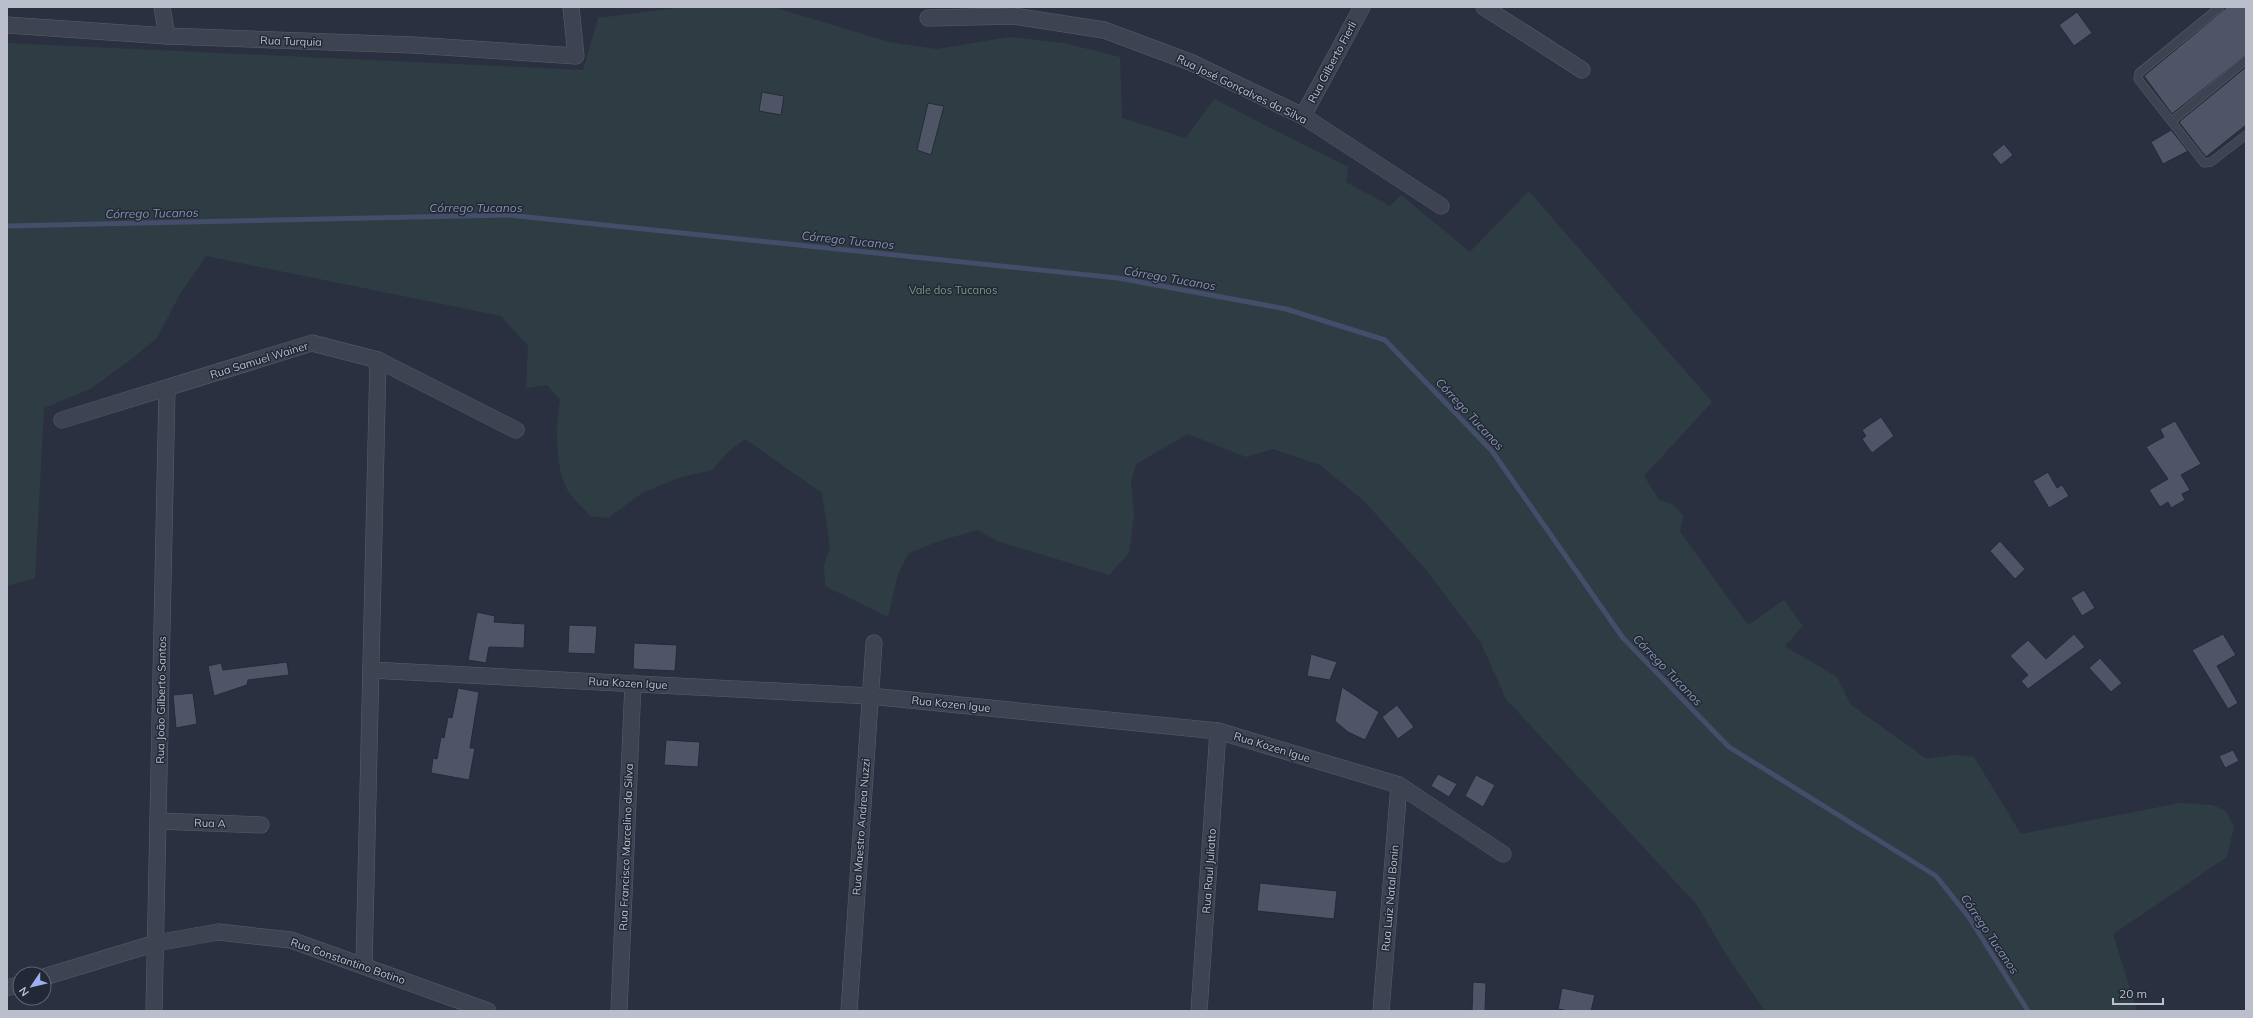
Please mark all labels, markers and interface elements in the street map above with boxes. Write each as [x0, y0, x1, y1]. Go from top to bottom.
street label: Rua Gilberto Fierli [1305, 19, 1359, 105]
street label: Rua Turquia [260, 33, 322, 49]
street label: Rua José Gonçalves da Silva [1174, 51, 1310, 127]
water label: Córrego Tucanos [429, 200, 523, 215]
water label: Córrego Tucanos [105, 205, 199, 221]
water label: Córrego Tucanos [801, 228, 895, 252]
water label: Córrego Tucanos [1123, 263, 1217, 293]
park label: Vale dos Tucanos [909, 283, 997, 297]
street label: Rua Samuel Wainer [208, 338, 310, 382]
water label: Córrego Tucanos [1433, 375, 1507, 453]
water label: Córrego Tucanos [1630, 631, 1706, 709]
street label: Rua João Gilberto Santos [153, 636, 169, 764]
street label: Rua Kozen Igue [588, 674, 668, 692]
street label: Rua Kozen Igue [911, 693, 991, 715]
street label: Rua Kozen Igue [1232, 729, 1312, 765]
street label: Rua Maestro Andrea Nuzzi [849, 758, 873, 896]
street label: Rua Francisco Marcelino da Silva [616, 763, 636, 931]
street label: Rua A [194, 815, 226, 831]
street label: Rua Raul Juliatto [1199, 828, 1219, 914]
street label: Rua Luiz Natal Bonin [1378, 844, 1402, 952]
water label: Córrego Tucanos [1958, 891, 2022, 977]
street label: Rua Constantino Botino [289, 935, 407, 987]
north arrow [12, 966, 52, 1006]
scale bar [2113, 980, 2163, 1006]
text: N [16, 984, 32, 999]
text: 20 m [2119, 986, 2147, 1001]

